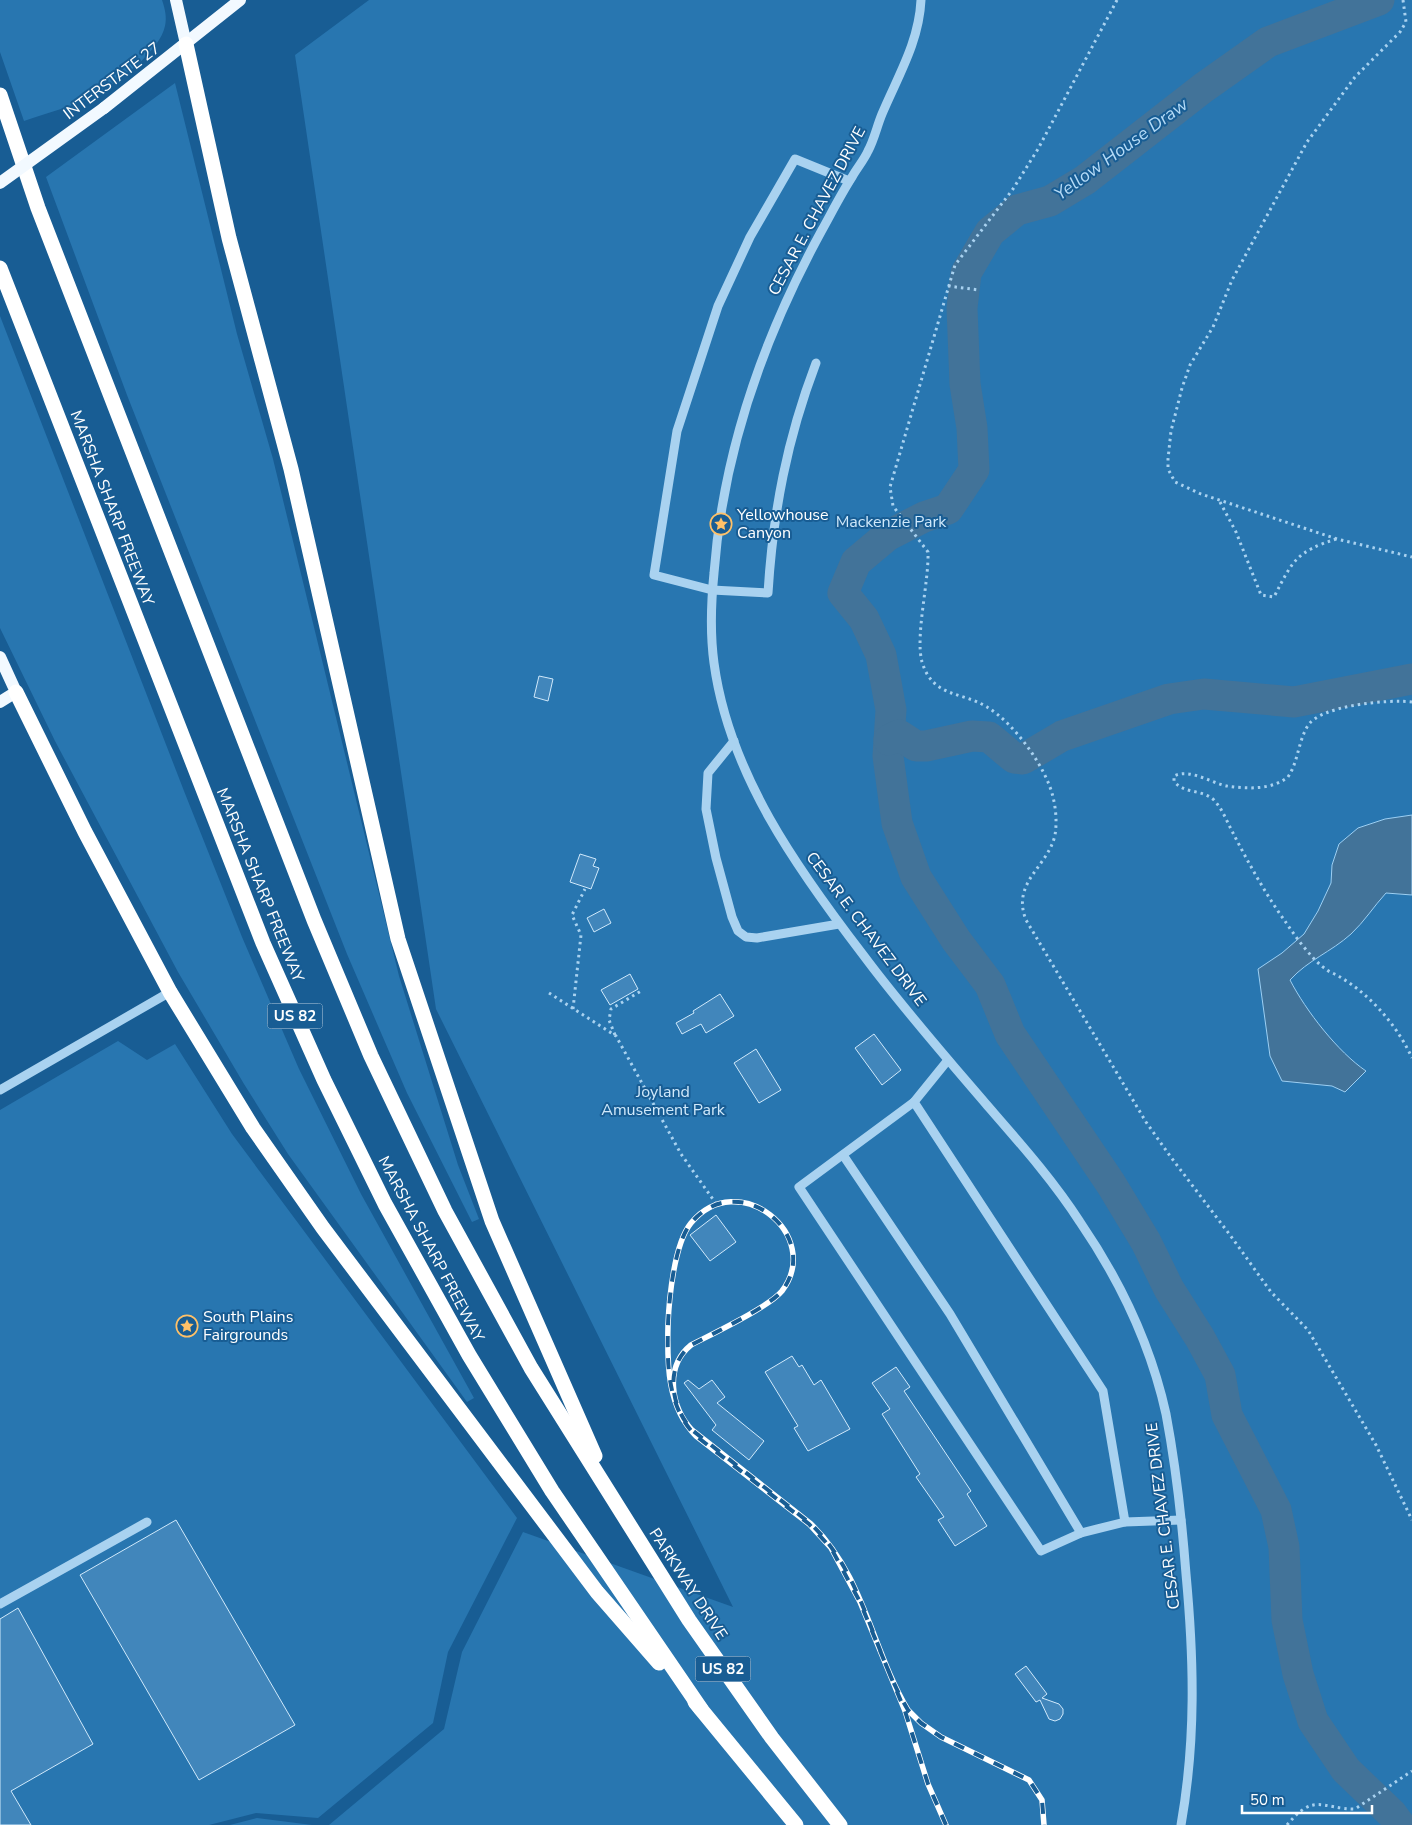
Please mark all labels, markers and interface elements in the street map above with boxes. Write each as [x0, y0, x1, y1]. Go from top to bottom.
street label: INTERSTATE 27 [59, 37, 165, 125]
water label: Yellow House Draw [1049, 92, 1193, 206]
street label: CESAR E. CHAVEZ DRIVE [763, 123, 871, 299]
street label: MARSHA SHARP FREEWAY [65, 407, 160, 609]
place label: Yellowhouse Canyon [736, 504, 829, 544]
park label: Mackenzie Park [836, 511, 947, 533]
place icon: Yellowhouse Canyon [709, 512, 733, 536]
street label: MARSHA SHARP FREEWAY [211, 785, 309, 986]
street label: CESAR E. CHAVEZ DRIVE [801, 847, 931, 1011]
road number: US 82 [268, 1004, 322, 1028]
park label: Joyland Amusement Park [601, 1081, 726, 1121]
street label: MARSHA SHARP FREEWAY [373, 1152, 490, 1346]
place label: South Plains Fairgrounds [203, 1306, 293, 1346]
place icon: South Plains Fairgrounds [175, 1314, 199, 1338]
street label: CESAR E. CHAVEZ DRIVE [1141, 1421, 1185, 1611]
street label: PARKWAY DRIVE [644, 1524, 732, 1644]
road number: US 82 [696, 1656, 750, 1682]
scale bar [1242, 1782, 1372, 1814]
text: 50 m [1250, 1790, 1285, 1810]

